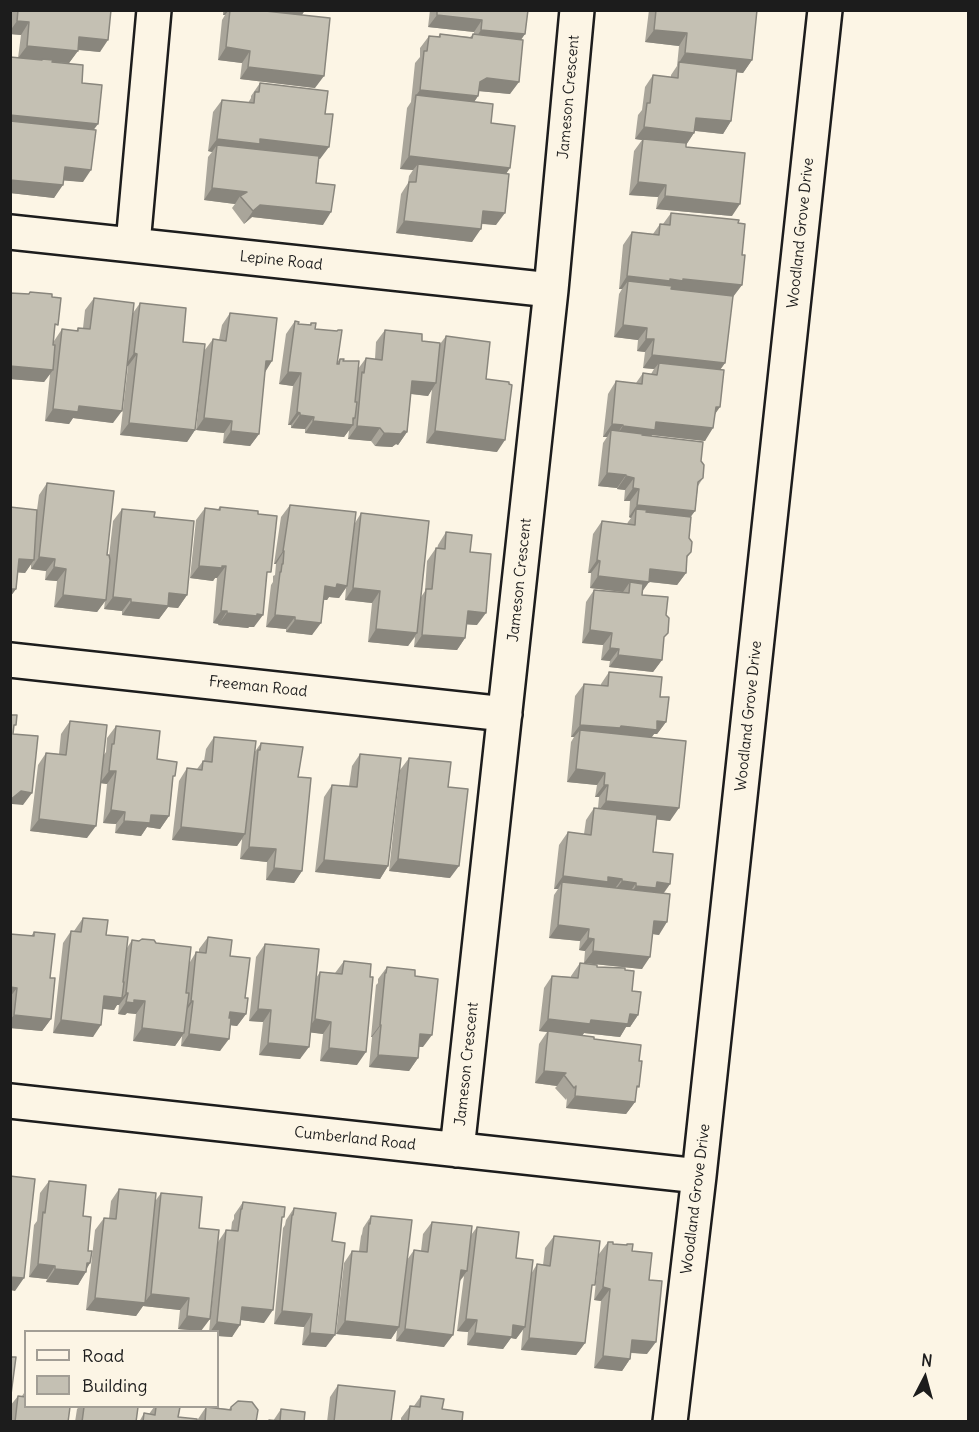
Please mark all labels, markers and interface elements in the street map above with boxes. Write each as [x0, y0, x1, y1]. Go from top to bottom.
street label: Jameson Crescent [555, 34, 583, 160]
street label: Woodland Grove Drive [784, 157, 818, 309]
street label: Lepine Road [239, 248, 323, 274]
street label: Jameson Crescent [505, 517, 535, 643]
street label: Woodland Grove Drive [732, 640, 766, 792]
street label: Freeman Road [208, 673, 308, 701]
street label: Jameson Crescent [452, 1001, 482, 1127]
street label: Woodland Grove Drive [678, 1123, 714, 1275]
street label: Cumberland Road [293, 1124, 417, 1154]
legend [24, 1330, 219, 1408]
text: Road [82, 1344, 124, 1367]
north arrow [895, 1348, 955, 1408]
text: N [920, 1350, 933, 1371]
text: Building [82, 1374, 147, 1397]

